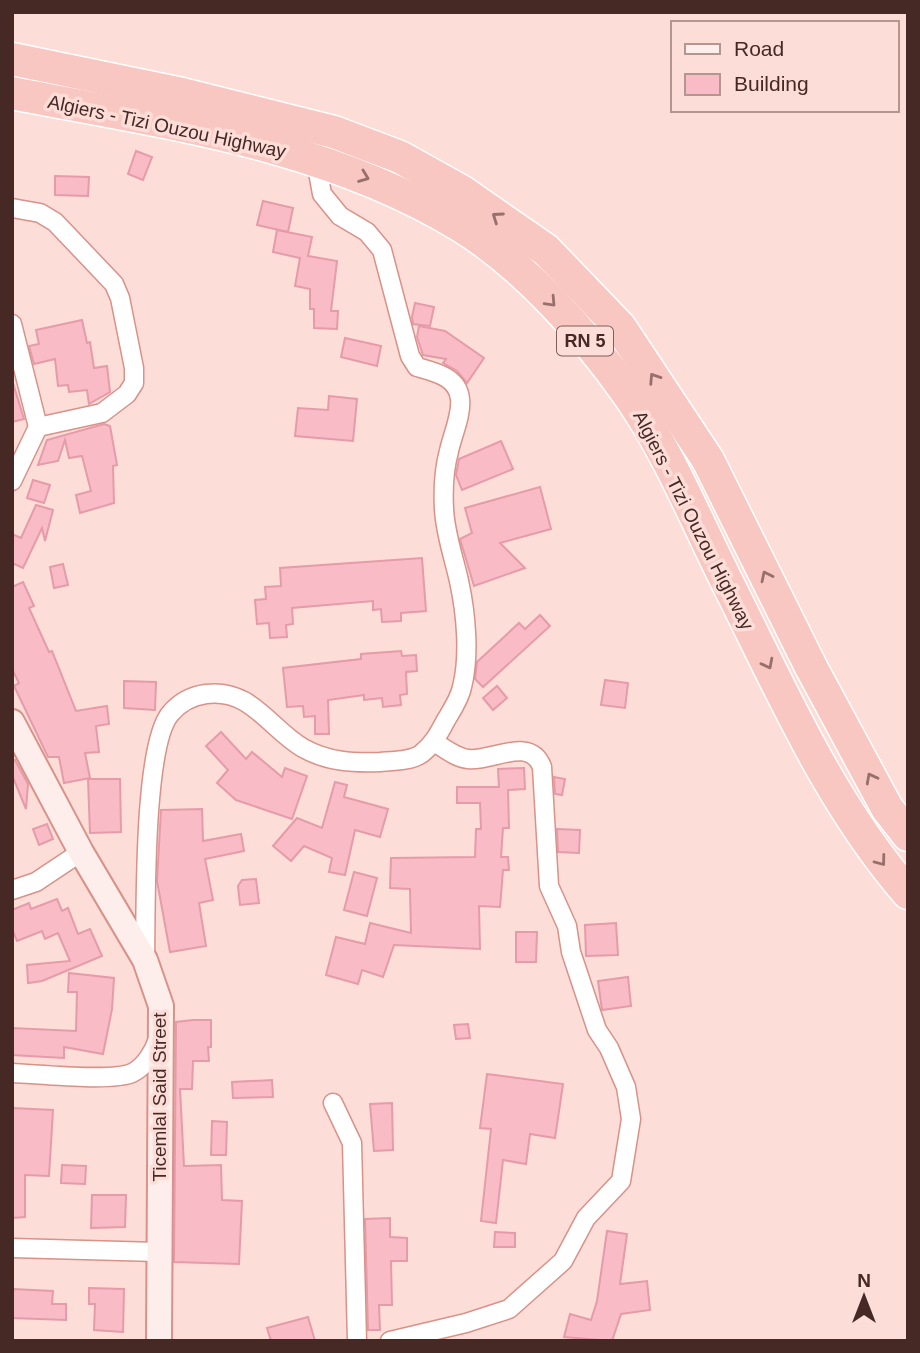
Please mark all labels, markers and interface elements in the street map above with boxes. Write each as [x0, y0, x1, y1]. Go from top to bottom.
legend [671, 21, 899, 112]
text: Road [734, 37, 784, 60]
text: Building [734, 72, 809, 95]
street label: Algiers - Tizi Ouzou Highway [46, 91, 288, 162]
one-way arrow [357, 169, 369, 183]
one-way arrow [492, 213, 505, 225]
one-way arrow [543, 294, 556, 307]
road number: RN 5 [557, 326, 613, 356]
one-way arrow [650, 373, 663, 386]
street label: Algiers - Tizi Ouzou Highway [629, 407, 758, 634]
one-way arrow [760, 571, 774, 583]
one-way arrow [760, 657, 774, 669]
one-way arrow [866, 773, 879, 785]
one-way arrow [873, 853, 886, 865]
street label: Ticemlal Said Street [149, 1012, 170, 1182]
north arrow [829, 1262, 899, 1332]
text: N [857, 1270, 871, 1291]

